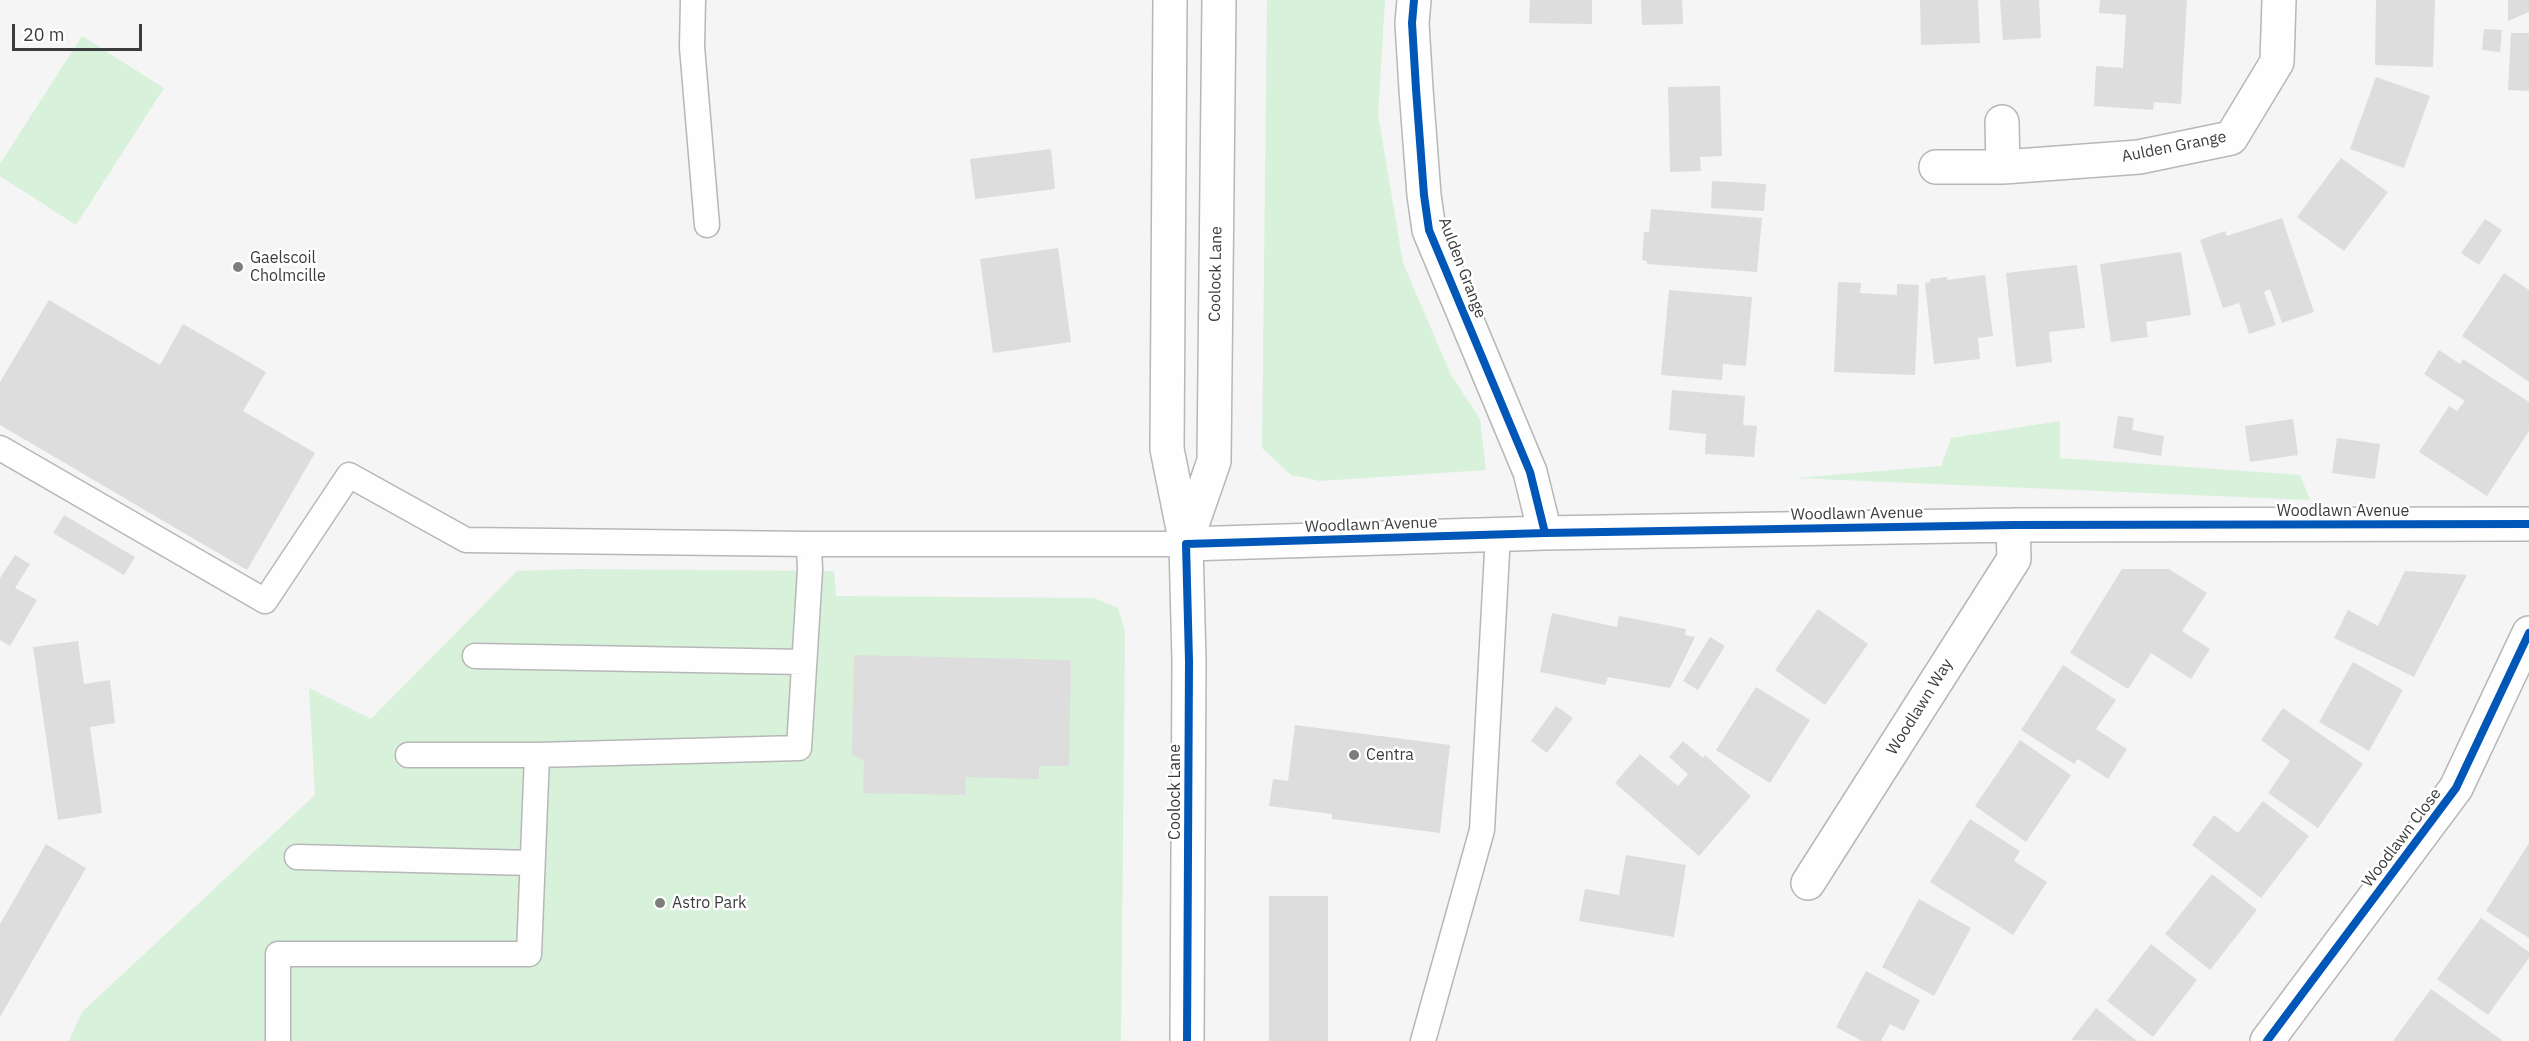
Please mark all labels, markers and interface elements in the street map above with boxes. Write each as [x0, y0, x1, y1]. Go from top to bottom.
scale bar [15, 12, 146, 50]
text: 20 m [23, 23, 65, 46]
street label: Aulden Grange [2120, 127, 2228, 167]
street label: Aulden Grange [1434, 215, 1490, 321]
street label: Coolock Lane [1206, 226, 1226, 322]
place label: Gaelscoil Cholmcille [250, 248, 326, 286]
marker: Gaelscoil Cholmcille [231, 260, 245, 274]
street label: Woodlawn Avenue [2277, 501, 2409, 521]
street label: Woodlawn Avenue [1791, 503, 1923, 525]
street label: Woodlawn Avenue [1304, 513, 1438, 537]
street label: Woodlawn Way [1883, 655, 1957, 759]
street label: Coolock Lane [1165, 744, 1185, 840]
place label: Centra [1366, 745, 1414, 765]
marker: Centra [1347, 748, 1361, 762]
street label: Woodlawn Close [2359, 785, 2445, 891]
place label: Astro Park [672, 893, 746, 913]
marker: Astro Park [653, 896, 667, 910]

